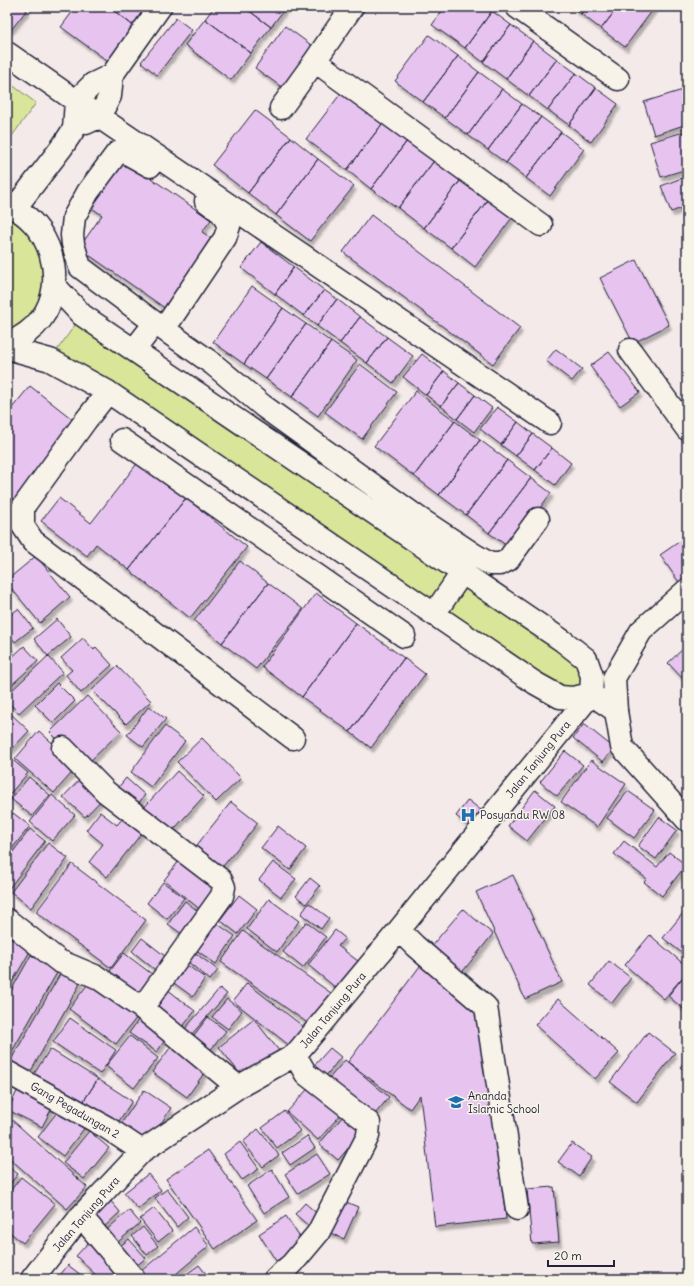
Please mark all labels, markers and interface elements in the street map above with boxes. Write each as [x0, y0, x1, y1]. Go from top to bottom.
street label: Jalan Tanjung Pura [503, 718, 573, 800]
hospital icon: Posyandu RW 08 [459, 806, 477, 824]
place label: Posyandu RW 08 [480, 808, 565, 822]
street label: Jalan Tanjung Pura [297, 969, 369, 1051]
street label: Gang Pegadungan 2 [28, 1079, 122, 1141]
place label: Ananda Islamic School [468, 1089, 540, 1116]
school or university icon: Ananda Islamic School [447, 1093, 465, 1111]
street label: Jalan Tanjung Pura [50, 1174, 122, 1254]
scale bar [548, 1242, 614, 1268]
text: 20 m [554, 1248, 582, 1263]

